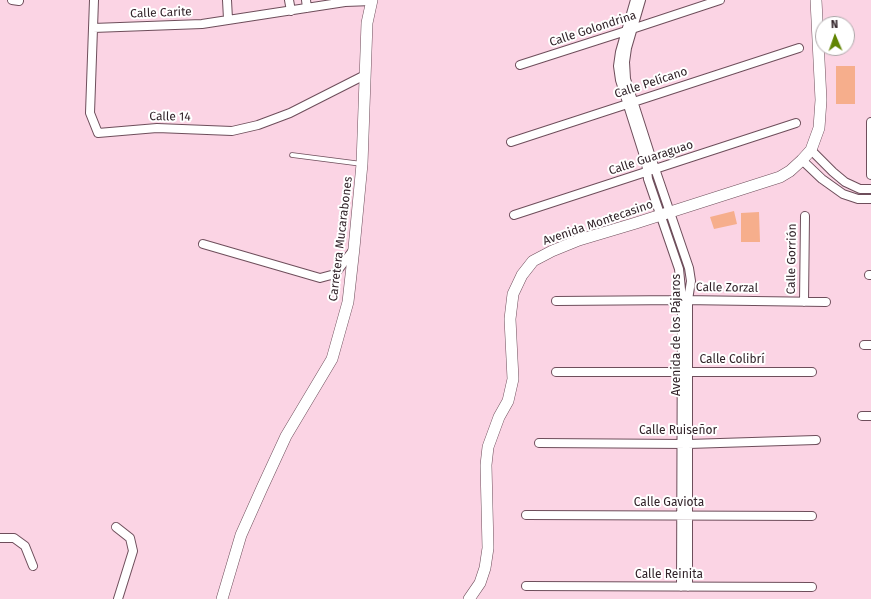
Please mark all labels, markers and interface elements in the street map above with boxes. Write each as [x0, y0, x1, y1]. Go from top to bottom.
street label: Calle Carite [130, 5, 192, 21]
street label: Calle Golondrina [548, 8, 638, 50]
north arrow [815, 16, 855, 56]
text: N [831, 18, 838, 31]
street label: Calle Pelícano [613, 64, 689, 102]
street label: Calle 14 [149, 109, 191, 125]
street label: Calle Guaraguao [607, 138, 695, 178]
street label: Carretera Mucarabones [326, 176, 356, 302]
street label: Avenida Montecasino [541, 197, 655, 249]
street label: Calle Gorrión [784, 223, 800, 295]
street label: Avenida de los Pájaros [670, 274, 684, 396]
street label: Calle Zorzal [696, 280, 758, 296]
street label: Calle Colibrí [699, 353, 765, 367]
street label: Calle Ruiseñor [639, 424, 717, 438]
street label: Calle Gaviota [634, 496, 704, 510]
street label: Calle Reinita [635, 568, 703, 582]

